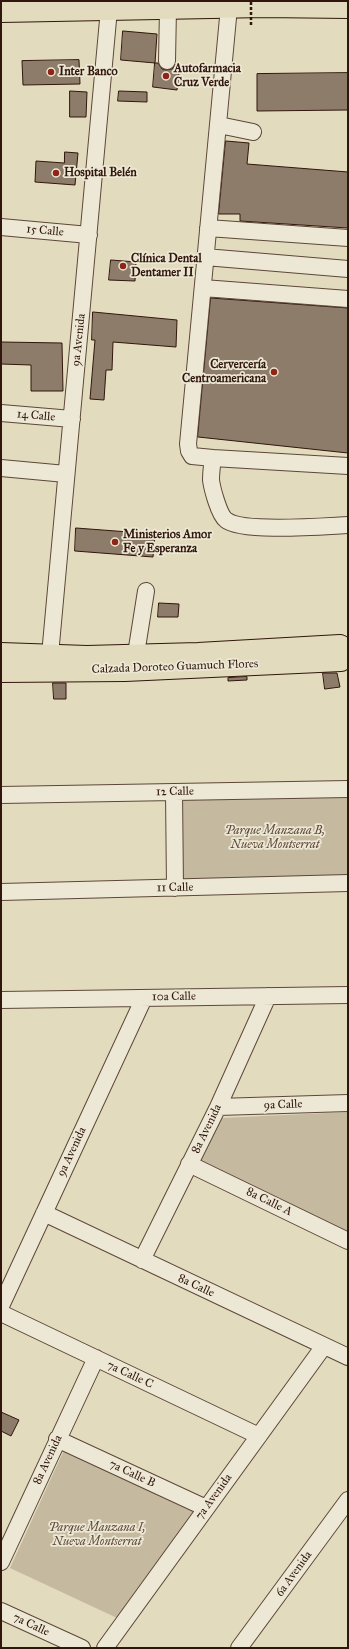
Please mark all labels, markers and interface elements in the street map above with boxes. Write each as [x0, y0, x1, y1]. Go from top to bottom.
place label: Autofarmacia Cruz Verde [174, 62, 241, 90]
place label: Inter Banco [59, 65, 118, 79]
marker: Inter Banco [46, 67, 56, 77]
marker: Autofarmacia Cruz Verde [161, 71, 171, 81]
place label: Hospital Belén [64, 166, 137, 180]
marker: Hospital Belén [51, 168, 61, 178]
street label: 15 Calle [26, 222, 64, 240]
place label: Clínica Dental Dentamer II [131, 252, 202, 280]
marker: Clínica Dental Dentamer II [118, 261, 128, 271]
street label: 9a Avenida [69, 313, 89, 367]
place label: Cervercería Centroamericana [182, 358, 266, 386]
marker: Cervercería Centroamericana [269, 367, 279, 377]
street label: 14 Calle [16, 407, 56, 425]
place label: Ministerios Amor Fe y Esperanza [123, 528, 212, 556]
marker: Ministerios Amor Fe y Esperanza [110, 537, 120, 547]
street label: Calzada Doroteo Guamuch Flores [91, 657, 259, 677]
street label: 12 Calle [156, 784, 194, 800]
park label: Parque Manzana B, Nueva Montserrat [225, 824, 325, 852]
street label: 11 Calle [156, 880, 194, 896]
street label: 10a Calle [152, 989, 196, 1005]
street label: 9a Calle [263, 1097, 303, 1113]
street label: 8a Avenida [189, 1102, 225, 1156]
street label: 9a Avenida [54, 1125, 90, 1179]
street label: 8a Calle A [244, 1185, 294, 1219]
street label: 8a Calle [175, 1271, 217, 1301]
street label: 7a Calle C [105, 1358, 155, 1392]
street label: 8a Avenida [30, 1433, 66, 1487]
street label: 7a Calle B [107, 1457, 157, 1491]
street label: 7a Avenida [193, 1471, 235, 1523]
park label: Parque Manzana I, Nueva Montserrat [49, 1521, 145, 1549]
street label: 6a Avenida [273, 1548, 315, 1600]
street label: 7a Calle [10, 1610, 52, 1640]

